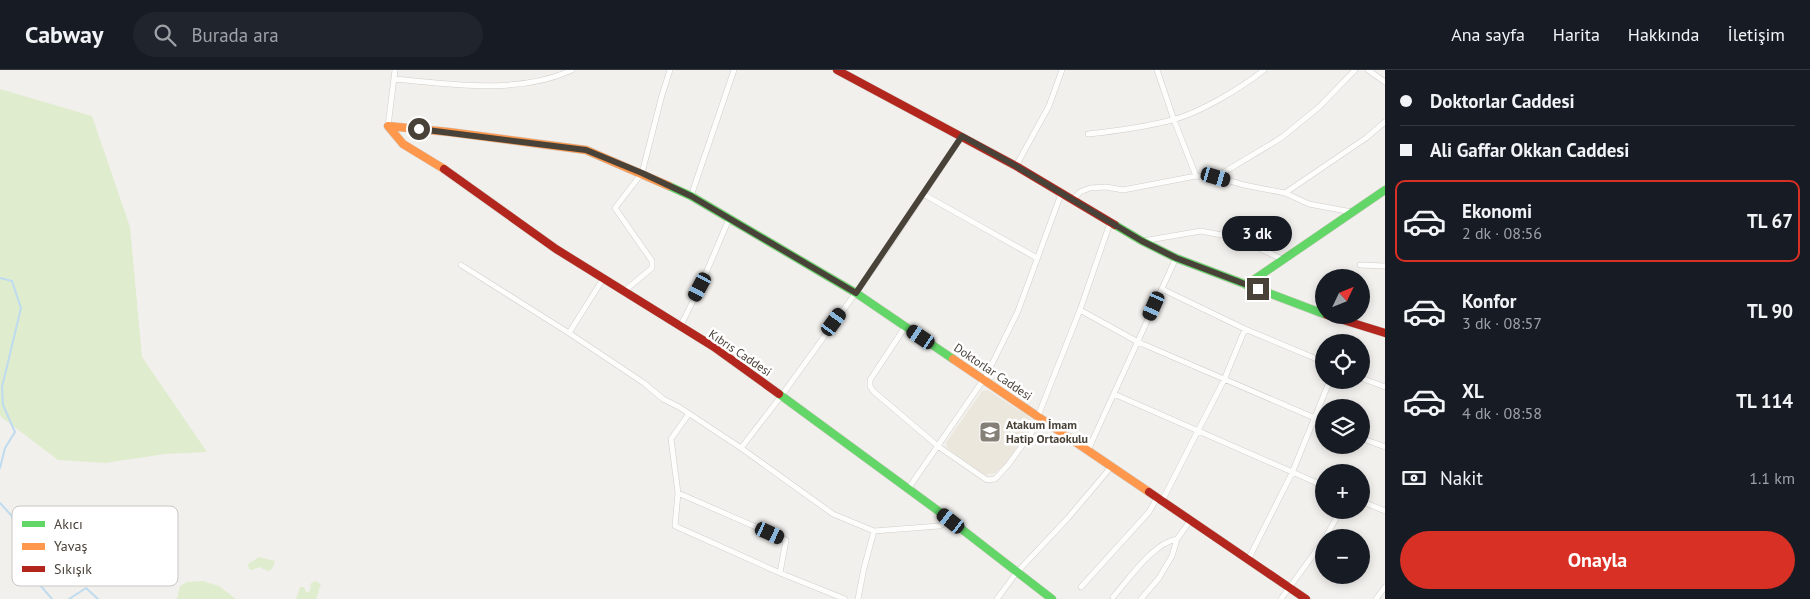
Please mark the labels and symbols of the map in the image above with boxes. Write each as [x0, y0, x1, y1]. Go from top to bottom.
route start [408, 118, 430, 140]
car [1199, 166, 1232, 188]
callout: 3 dk [1223, 216, 1293, 252]
north arrow [1315, 269, 1370, 324]
car [686, 270, 713, 304]
route end [1247, 278, 1269, 300]
car [1141, 289, 1166, 323]
car [819, 305, 848, 339]
car [904, 322, 937, 352]
street label: Kıbrıs Caddesi [706, 326, 775, 379]
street label: Doktorlar Caddesi [951, 340, 1035, 403]
place label: Atakum İmam Hatip Ortaokulu [1006, 417, 1088, 446]
school or university icon: Atakum İmam Hatip Ortaokulu [978, 420, 1002, 444]
legend [12, 506, 178, 586]
car [934, 506, 967, 536]
text: Akıcı [54, 515, 83, 533]
car [753, 520, 786, 546]
text: Yavaş [54, 537, 87, 555]
text: Sıkışık [54, 560, 92, 578]

